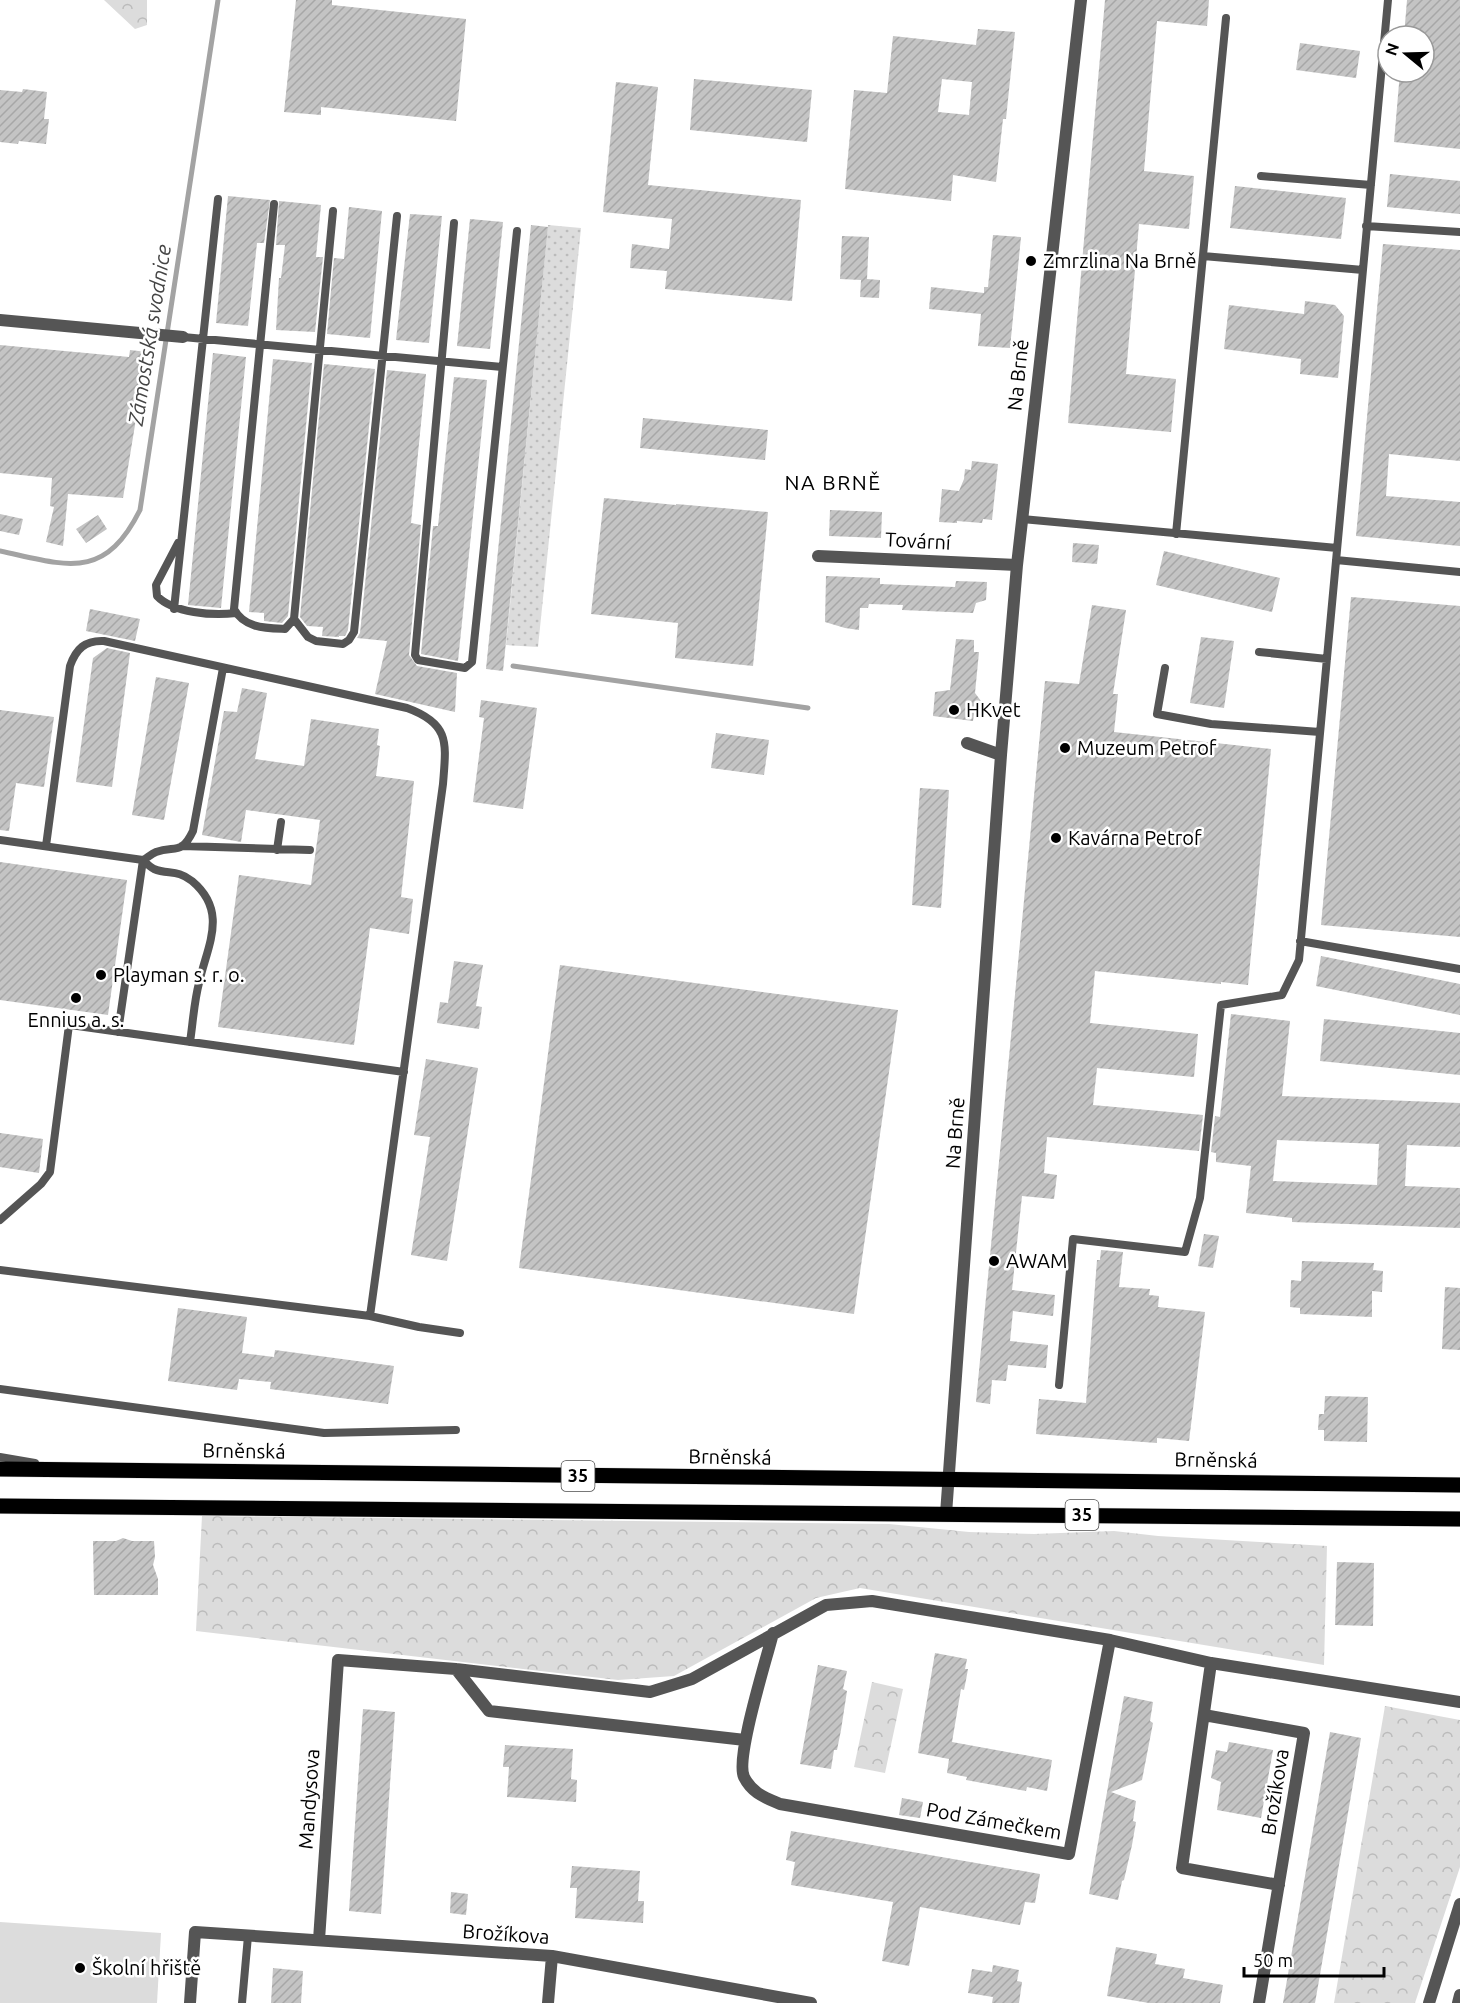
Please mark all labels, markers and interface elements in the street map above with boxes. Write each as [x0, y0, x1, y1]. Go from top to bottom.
north arrow [1376, 24, 1436, 84]
text: N [1381, 41, 1402, 58]
water label: Zámostská svodnice [123, 242, 175, 428]
place label: Zmrzlina Na Brně [1043, 249, 1197, 272]
marker: Zmrzlina Na Brně [1024, 254, 1038, 268]
street label: Na Brně [1002, 338, 1033, 412]
district label: NA BRNĚ [784, 470, 882, 494]
street label: Tovární [885, 527, 953, 554]
place label: HKvet [966, 698, 1021, 721]
marker: HKvet [947, 703, 961, 717]
place label: Muzeum Petrof [1077, 736, 1217, 759]
marker: Muzeum Petrof [1058, 741, 1072, 755]
place label: Kavárna Petrof [1068, 826, 1202, 849]
marker: Kavárna Petrof [1049, 831, 1063, 845]
place label: Playman s. r. o. [113, 963, 245, 986]
marker: Playman s. r. o. [94, 968, 108, 982]
marker: Ennius a. s. [69, 991, 83, 1005]
place label: Ennius a. s. [28, 1008, 124, 1031]
street label: Na Brně [941, 1096, 968, 1170]
place label: AWAM [1006, 1249, 1067, 1272]
marker: AWAM [987, 1254, 1001, 1268]
street label: Brněnská [202, 1438, 286, 1463]
street label: Brněnská [688, 1444, 772, 1469]
street label: Brněnská [1174, 1447, 1258, 1472]
road number: 35 [562, 1461, 594, 1491]
road number: 35 [1066, 1500, 1098, 1530]
street label: Brožíkova [1256, 1747, 1293, 1837]
street label: Mandysova [294, 1748, 323, 1850]
street label: Pod Zámečkem [925, 1797, 1064, 1844]
street label: Brožíkova [462, 1919, 550, 1948]
scale bar [1244, 1940, 1384, 1978]
text: 50 m [1253, 1950, 1293, 1970]
place label: Školní hřiště [92, 1956, 201, 1979]
marker: Školní hřiště [73, 1961, 87, 1975]

